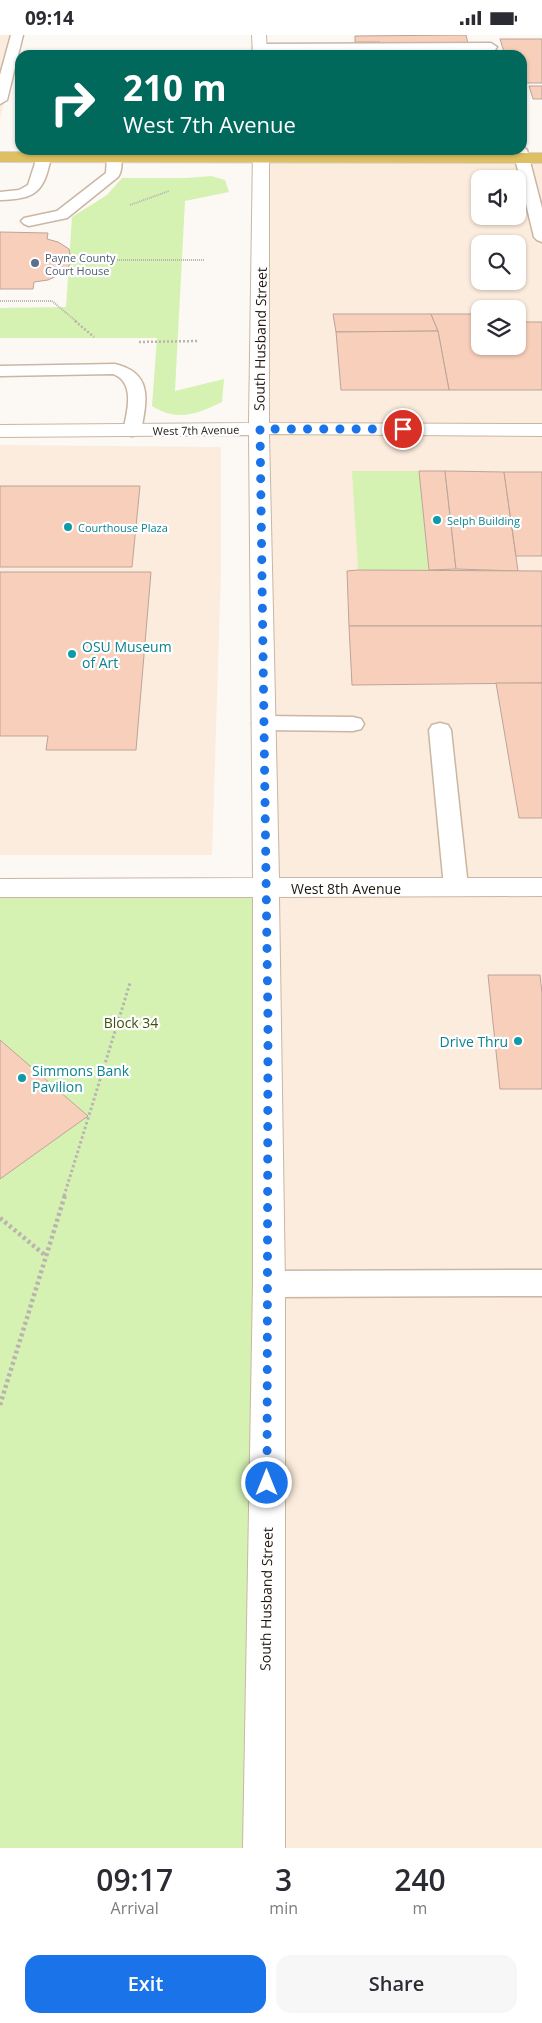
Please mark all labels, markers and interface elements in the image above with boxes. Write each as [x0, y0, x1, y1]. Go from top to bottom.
text: 09:14 [25, 5, 74, 31]
text: 210 m [123, 64, 227, 111]
icon: right [40, 70, 105, 135]
text: West 7th Avenue [123, 109, 296, 139]
map controls [471, 170, 526, 355]
button: sound [471, 170, 526, 225]
button: search [471, 235, 526, 290]
place label: Payne County Court House [45, 250, 116, 278]
marker: Payne County Court House [29, 257, 41, 269]
street label: South Husband Street [249, 267, 271, 411]
button: layers [471, 300, 526, 355]
pin [382, 408, 424, 450]
icon: arrive [389, 415, 417, 443]
street label: West 7th Avenue [153, 422, 239, 438]
place label: Selph Building [447, 513, 520, 528]
marker: Selph Building [431, 514, 443, 526]
place label: Courthouse Plaza [78, 520, 168, 535]
marker: Courthouse Plaza [62, 521, 74, 533]
place label: OSU Museum of Art [82, 637, 172, 672]
marker: OSU Museum of Art [66, 648, 78, 660]
street label: West 8th Avenue [291, 879, 401, 898]
park label: Block 34 [104, 1013, 158, 1032]
place label: Drive Thru [439, 1032, 508, 1051]
marker: Drive Thru [512, 1035, 524, 1047]
place label: Simmons Bank Pavilion [32, 1061, 130, 1096]
marker: Simmons Bank Pavilion [16, 1072, 28, 1084]
position arrow [240, 1456, 292, 1508]
street label: South Husband Street [255, 1527, 277, 1671]
text: 09:17 [96, 1859, 173, 1900]
text: 3 [275, 1859, 292, 1900]
text: 240 [394, 1859, 446, 1900]
text: Arrival [111, 1897, 159, 1919]
text: min [269, 1897, 298, 1919]
text: m [413, 1897, 427, 1919]
button: Exit [25, 1955, 266, 2013]
button: Share [276, 1955, 517, 2013]

